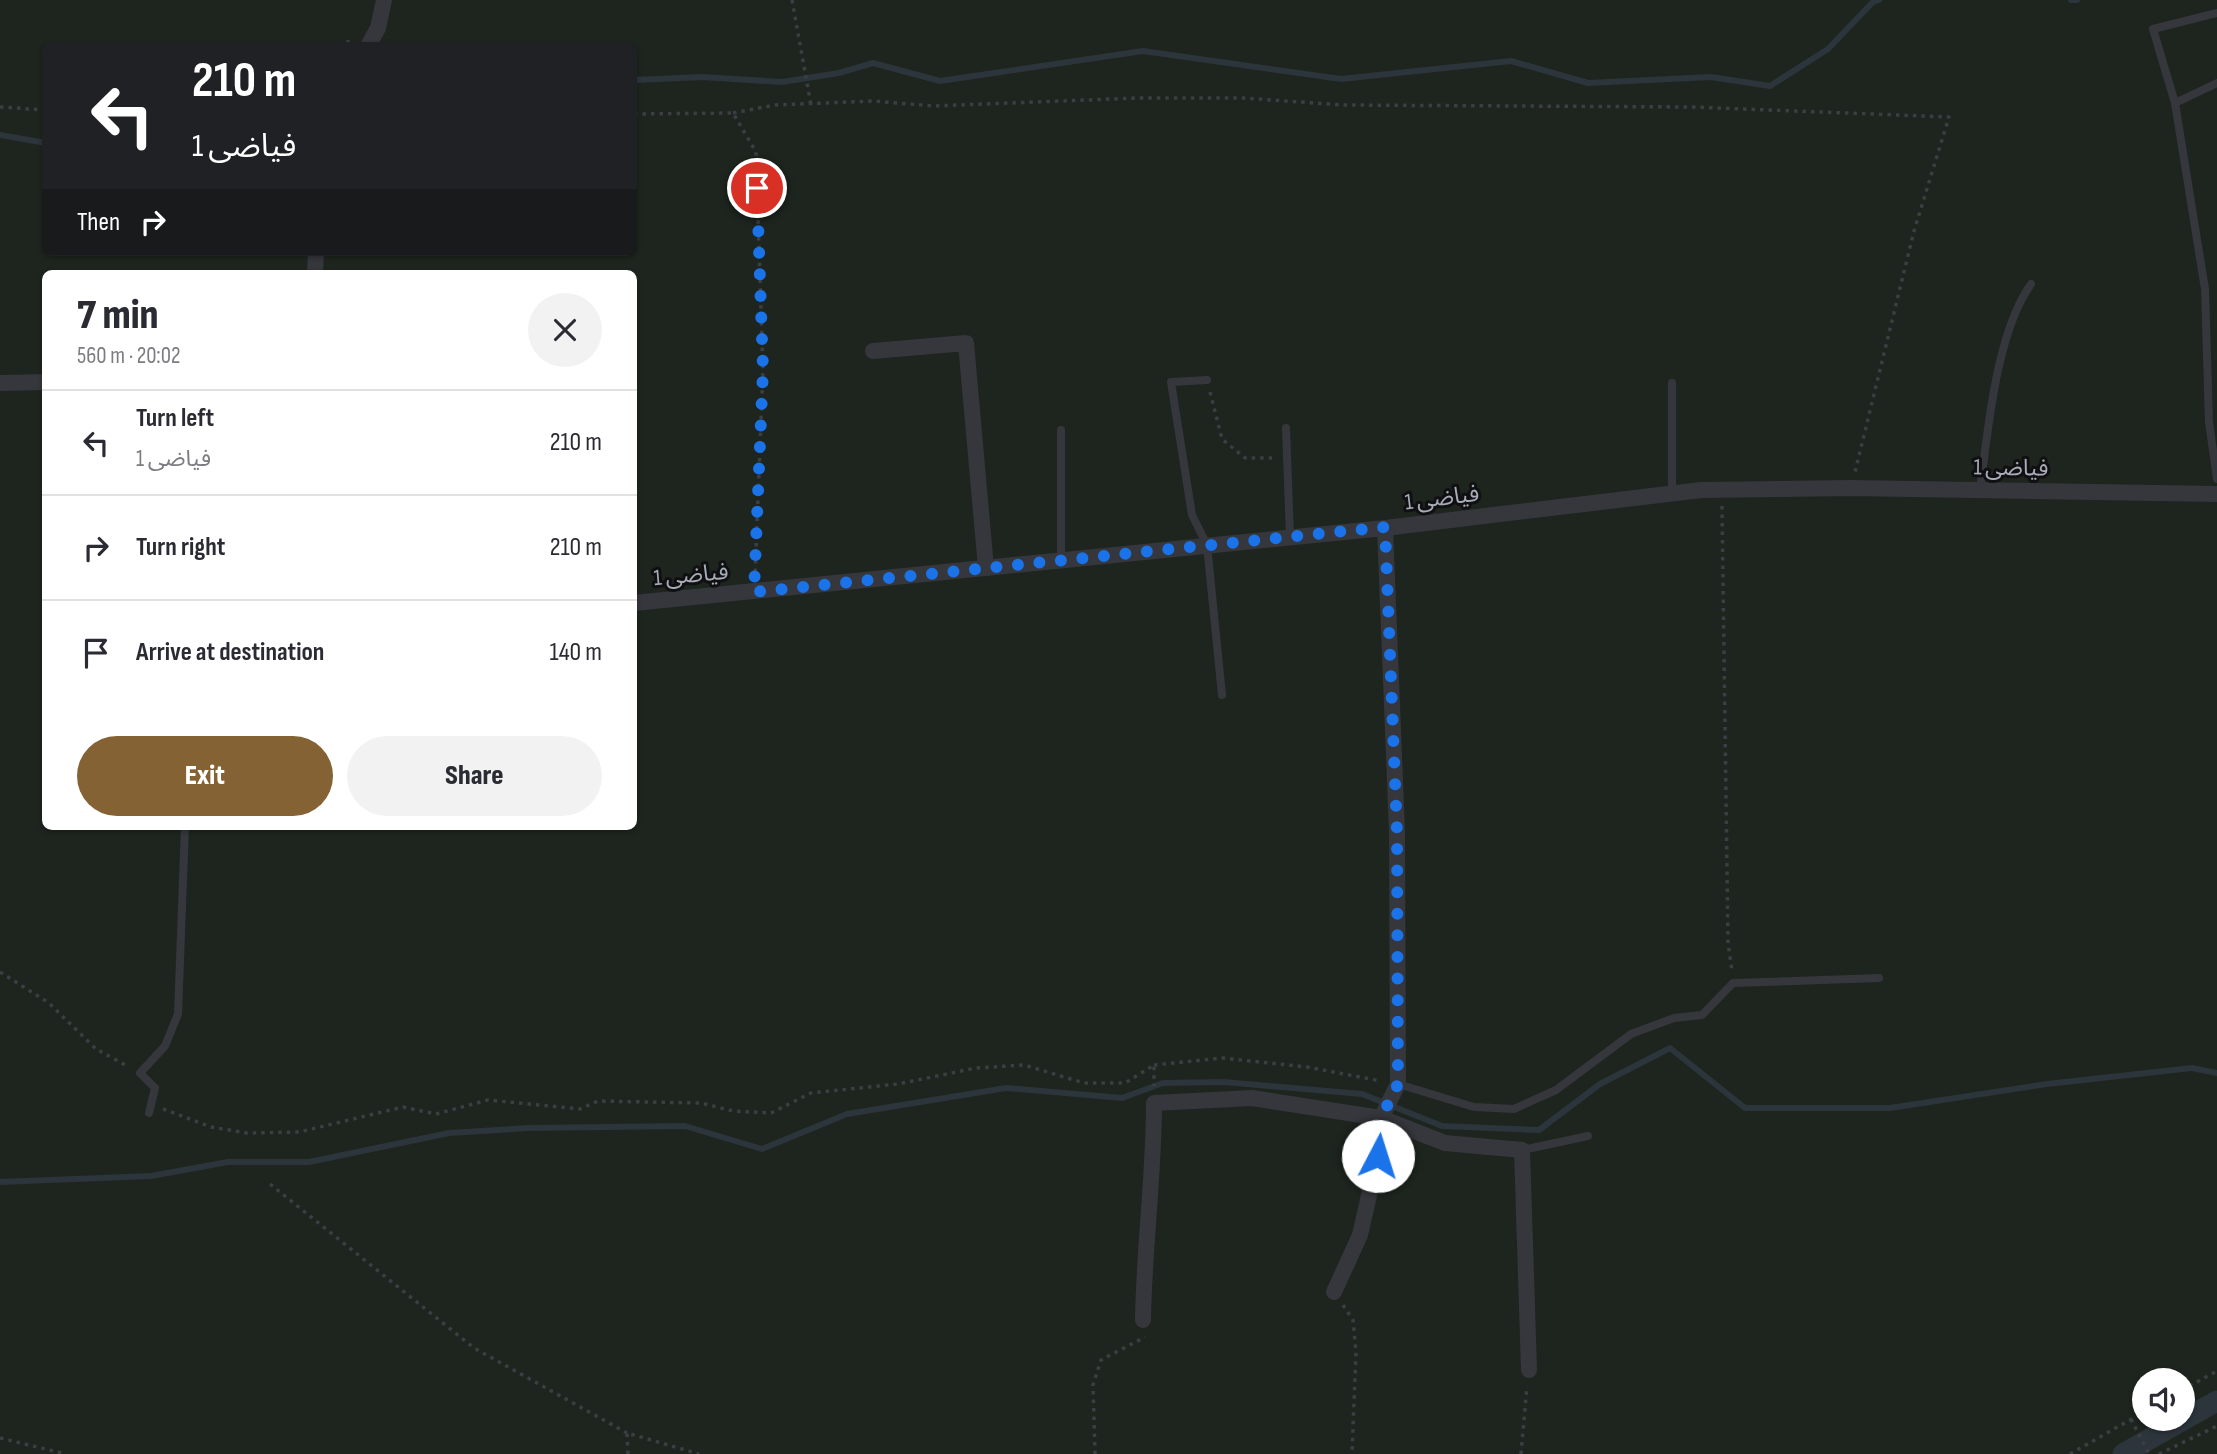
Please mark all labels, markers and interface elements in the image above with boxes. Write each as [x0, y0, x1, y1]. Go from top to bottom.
text: 210 m [192, 52, 296, 111]
icon: left [77, 70, 168, 161]
text: فیاضی 1 [192, 127, 296, 166]
pin [727, 158, 787, 218]
icon: arrive [738, 169, 776, 207]
icon: right [134, 203, 172, 241]
text: Then [77, 207, 120, 238]
text: 7 min [77, 290, 159, 341]
button: close [528, 293, 602, 367]
text: 560 m · 20:02 [77, 342, 180, 370]
text: Turn left [136, 403, 214, 434]
icon: left [77, 424, 115, 462]
text: 210 m [550, 427, 602, 458]
text: فیاضی 1 [136, 445, 211, 473]
street label: فیاضی 1 [1973, 453, 2049, 483]
street label: فیاضی 1 [1403, 480, 1481, 516]
icon: right [77, 529, 115, 567]
text: Turn right [136, 532, 225, 563]
text: 210 m [550, 532, 602, 563]
street label: فیاضی 1 [652, 558, 730, 592]
icon: arrive [77, 634, 115, 672]
text: Arrive at destination [136, 637, 324, 668]
text: 140 m [550, 637, 602, 668]
button: Exit [77, 736, 333, 816]
button: Share [347, 736, 602, 816]
position arrow [1341, 1119, 1415, 1193]
map controls [2132, 1368, 2195, 1431]
button: sound [2132, 1368, 2195, 1431]

